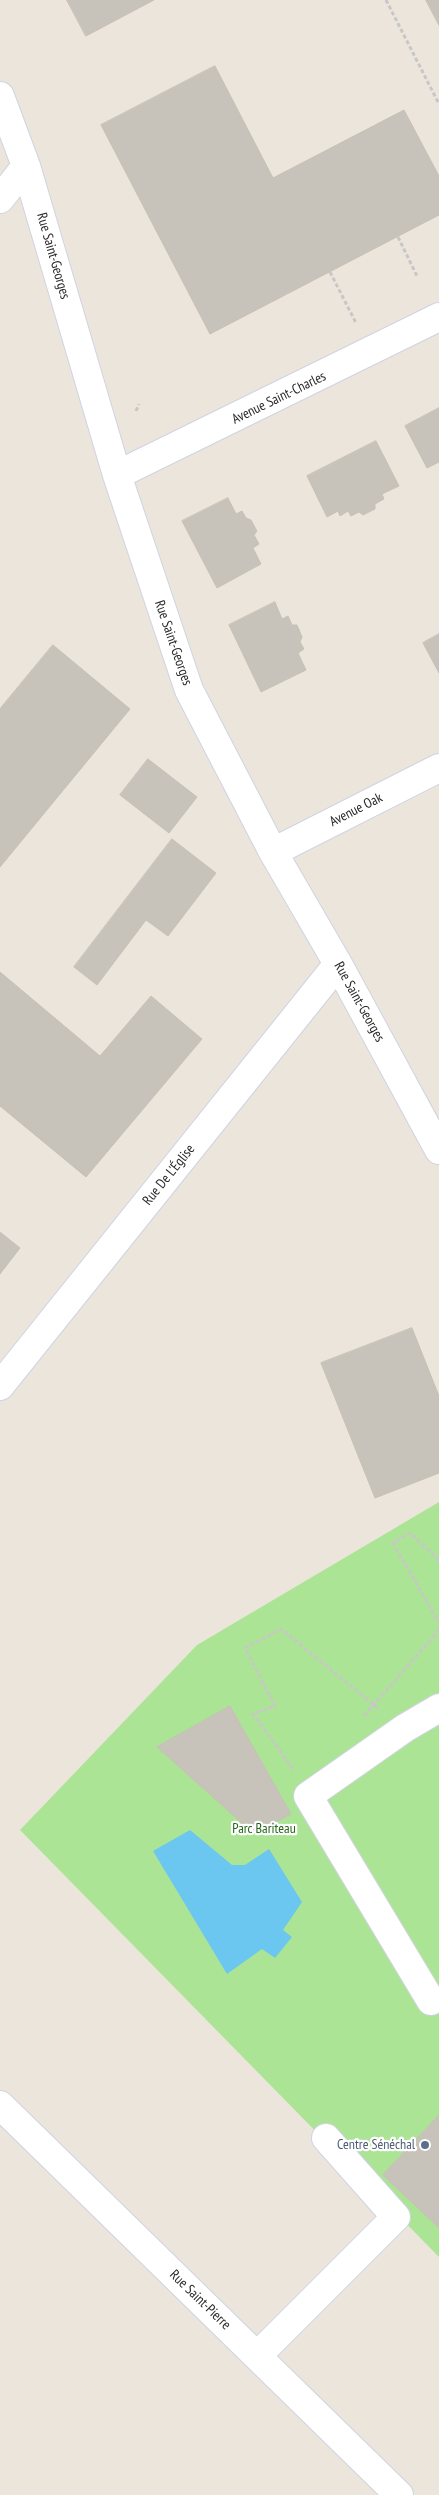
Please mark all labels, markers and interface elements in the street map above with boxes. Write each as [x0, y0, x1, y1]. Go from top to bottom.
street label: Rue Saint-Georges [33, 211, 73, 301]
street label: Avenue Saint-Charles [229, 368, 329, 428]
street label: Rue Saint-Georges [151, 598, 195, 688]
street label: Avenue Oak [327, 790, 385, 830]
street label: Rue Saint-Georges [330, 959, 388, 1045]
street label: Rue De L'Église [139, 1141, 199, 1209]
park label: Parc Bariteau [232, 1821, 296, 1837]
place label: Centre Sénéchal [337, 2137, 415, 2153]
marker: Centre Sénéchal [419, 2139, 431, 2151]
street label: Rue Saint-Pierre [166, 2267, 234, 2333]

